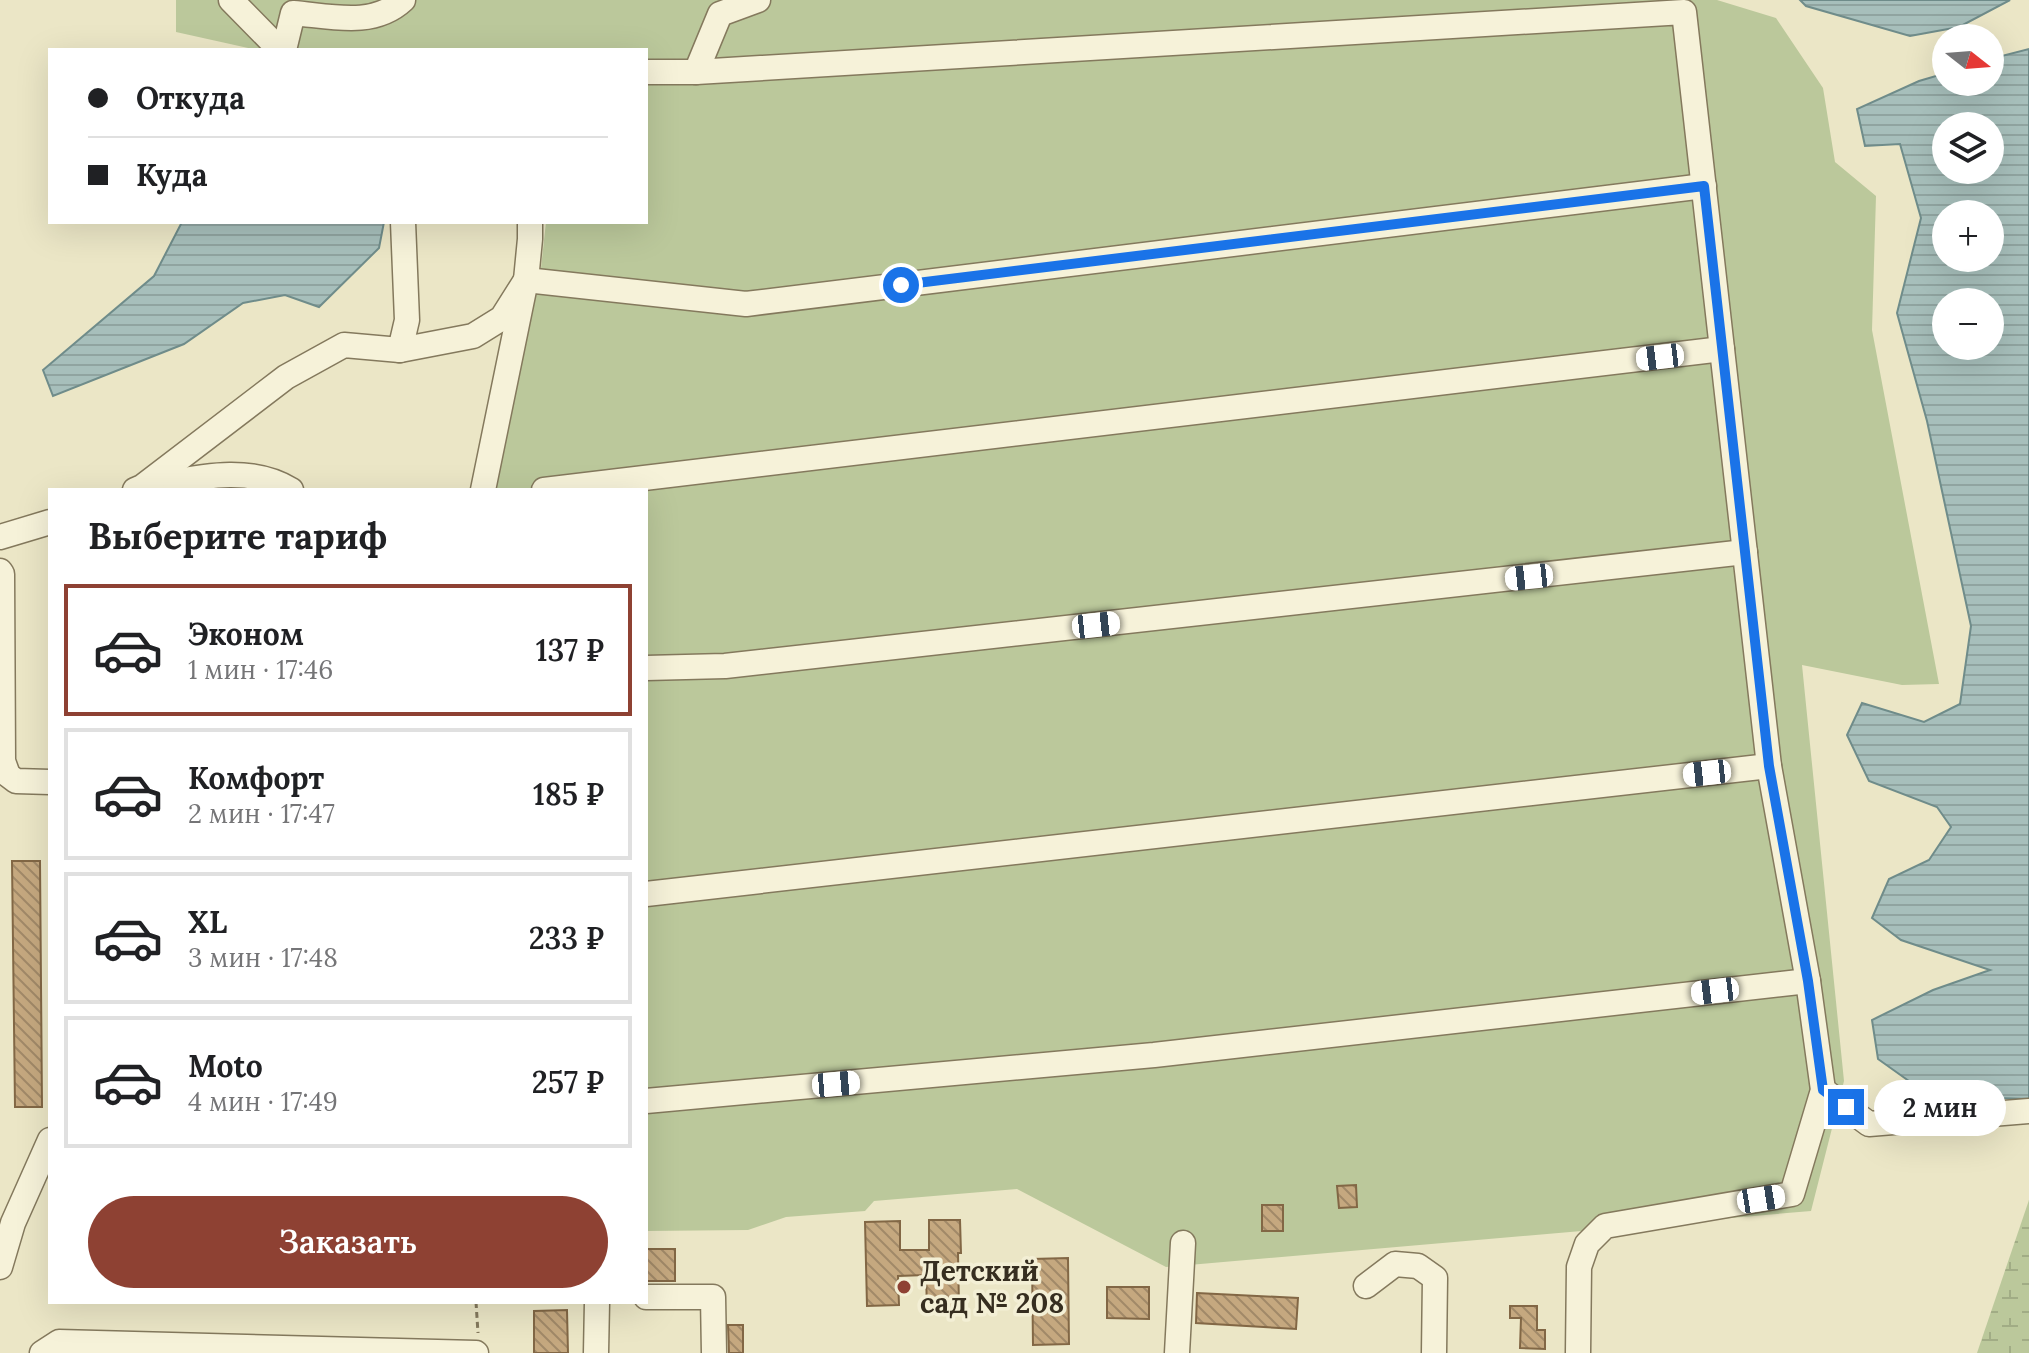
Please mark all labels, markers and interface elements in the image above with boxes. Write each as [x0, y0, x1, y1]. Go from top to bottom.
north arrow [1932, 24, 2004, 96]
map controls [1932, 24, 2004, 360]
text: Откуда [136, 79, 245, 117]
button: layers [1932, 112, 2004, 184]
text: Куда [136, 156, 208, 194]
button: + [1932, 200, 2004, 272]
route start [883, 267, 919, 303]
button: − [1932, 288, 2004, 360]
car [1635, 342, 1685, 372]
text: Выберите тариф [88, 513, 387, 559]
car [1504, 563, 1554, 591]
car [1071, 611, 1121, 639]
icon: car [92, 614, 164, 686]
text: Эконом [188, 615, 304, 653]
text: 137 ₽ [536, 631, 604, 669]
text: 1 мин · 17:46 [188, 653, 333, 686]
icon: car [92, 758, 164, 830]
text: Комфорт [188, 759, 324, 797]
car [1682, 759, 1732, 787]
text: 185 ₽ [533, 775, 604, 813]
text: 2 мин · 17:47 [188, 797, 335, 830]
icon: car [92, 902, 164, 974]
text: XL [188, 903, 227, 941]
text: 233 ₽ [529, 919, 604, 957]
text: 3 мин · 17:48 [188, 941, 338, 974]
car [1690, 976, 1740, 1006]
icon: car [92, 1046, 164, 1118]
text: Moto [188, 1047, 263, 1085]
text: 257 ₽ [532, 1063, 604, 1101]
car [811, 1070, 861, 1098]
callout: 2 мин [1874, 1079, 2006, 1135]
text: 4 мин · 17:49 [188, 1085, 338, 1118]
route end [1828, 1089, 1864, 1125]
text: 2 мин [1903, 1091, 1977, 1124]
car [1735, 1183, 1787, 1215]
button: Заказать [88, 1196, 608, 1288]
place label: Детский сад № 208 [920, 1253, 1064, 1321]
marker: Детский сад № 208 [895, 1278, 913, 1296]

